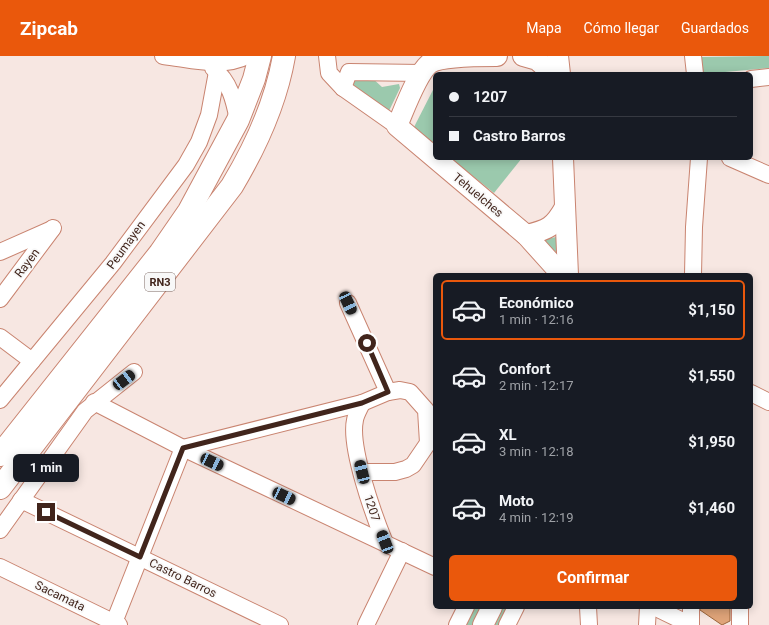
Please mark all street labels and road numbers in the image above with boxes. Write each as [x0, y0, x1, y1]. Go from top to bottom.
street label: Tehuelches [450, 170, 506, 220]
street label: Peumayen [104, 218, 148, 272]
street label: Rayen [12, 246, 42, 280]
road number: RN3 [145, 273, 175, 291]
street label: 1207 [361, 493, 383, 523]
street label: Castro Barros [147, 556, 219, 600]
street label: Sacamata [33, 578, 87, 614]

